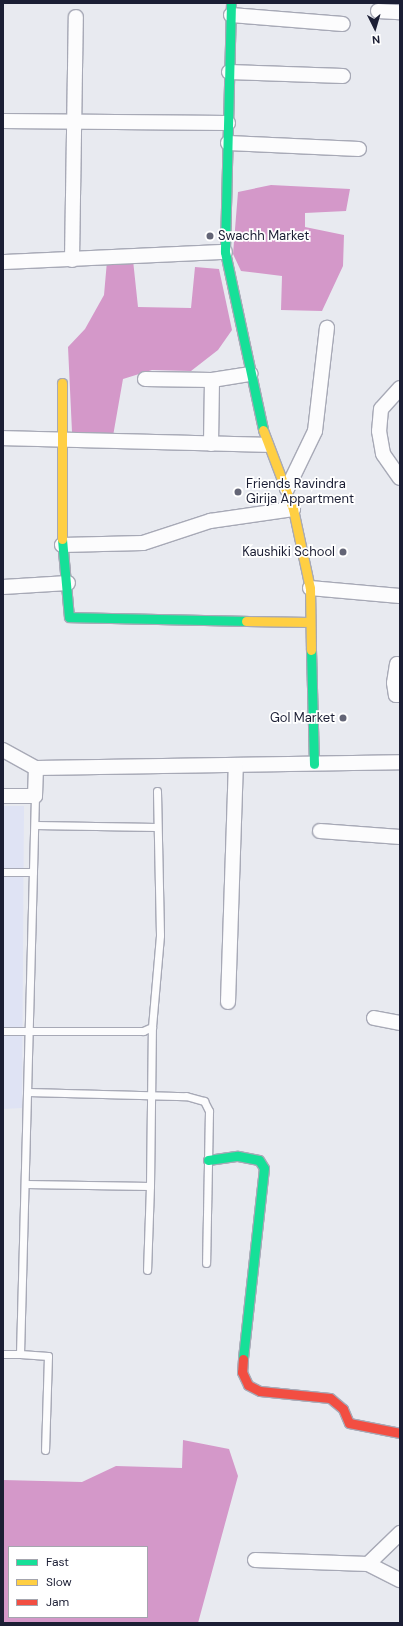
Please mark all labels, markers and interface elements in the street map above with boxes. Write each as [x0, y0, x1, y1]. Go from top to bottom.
north arrow [355, 8, 395, 48]
text: N [371, 33, 381, 47]
place label: Swachh Market [218, 228, 309, 244]
marker: Swachh Market [205, 231, 215, 241]
place label: Friends Ravindra Girija Appartment [246, 477, 354, 508]
marker: Friends Ravindra Girija Appartment [233, 487, 243, 497]
place label: Kaushiki School [242, 544, 335, 560]
marker: Kaushiki School [338, 547, 348, 557]
place label: Gol Market [270, 710, 335, 726]
marker: Gol Market [338, 713, 348, 723]
legend [8, 1546, 148, 1618]
text: Fast [46, 1554, 69, 1570]
text: Slow [46, 1574, 72, 1590]
text: Jam [46, 1594, 69, 1610]

